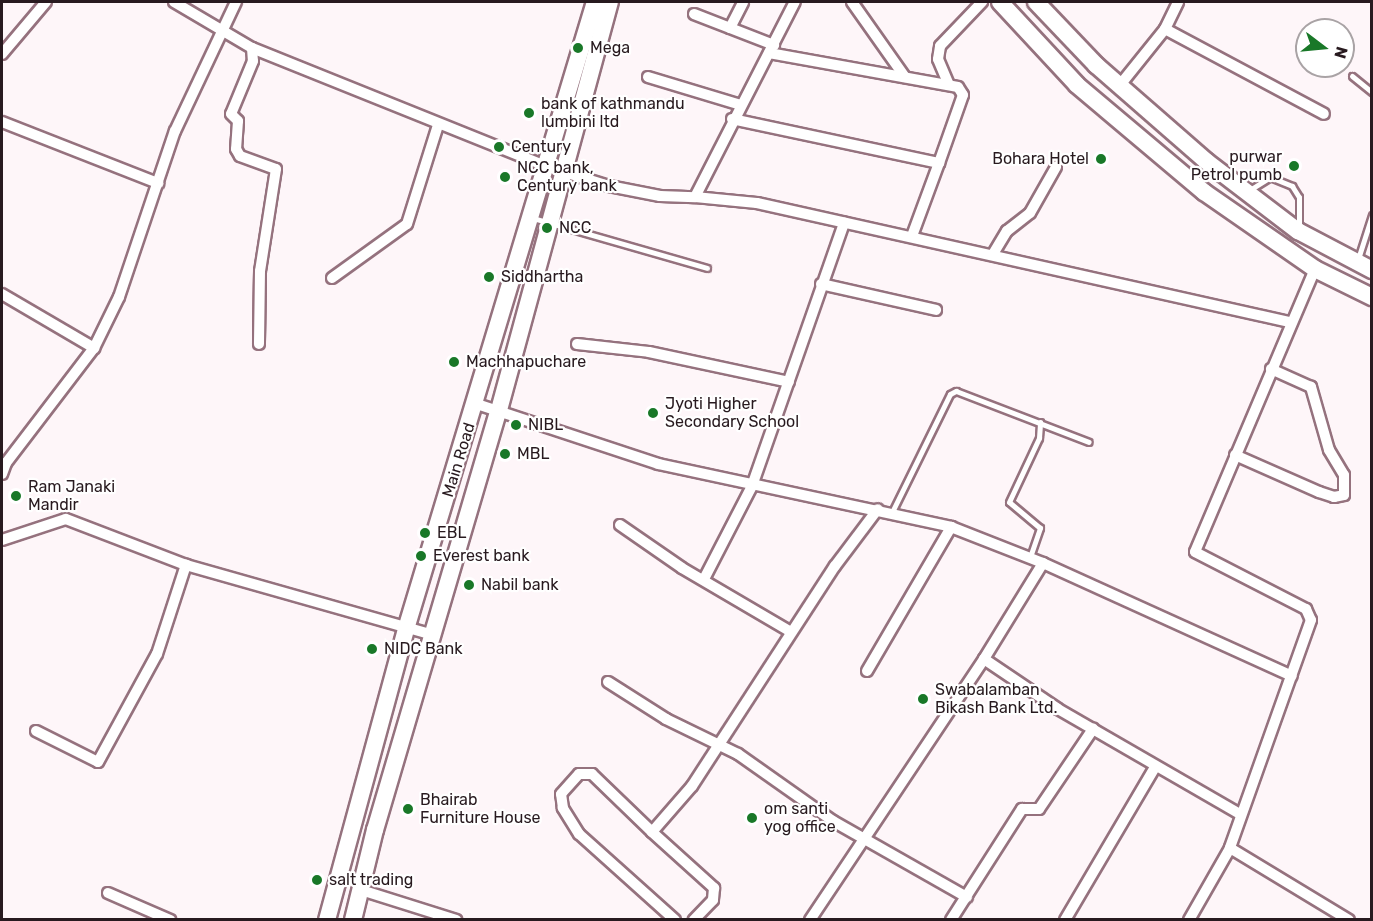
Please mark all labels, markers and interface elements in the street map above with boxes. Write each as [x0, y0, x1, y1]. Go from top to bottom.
north arrow [1295, 18, 1355, 78]
place label: Mega [590, 38, 630, 58]
marker: Mega [571, 41, 585, 55]
text: N [1330, 44, 1352, 61]
place label: bank of kathmandu lumbini ltd [541, 94, 685, 132]
marker: bank of kathmandu lumbini ltd [522, 106, 536, 120]
place label: Century [511, 137, 571, 157]
marker: Century [492, 140, 506, 154]
place label: purwar Petrol pumb [1191, 147, 1282, 185]
place label: Bohara Hotel [992, 149, 1089, 169]
marker: Bohara Hotel [1094, 152, 1108, 166]
place label: NCC bank, Century bank [517, 158, 617, 196]
marker: purwar Petrol pumb [1287, 159, 1301, 173]
marker: NCC bank, Century bank [498, 170, 512, 184]
place label: NCC [559, 218, 591, 238]
marker: NCC [540, 221, 554, 235]
place label: Siddhartha [501, 267, 583, 287]
marker: Siddhartha [482, 270, 496, 284]
place label: Machhapuchare [466, 352, 586, 372]
marker: Machhapuchare [447, 355, 461, 369]
place label: Jyoti Higher Secondary School [665, 394, 800, 432]
marker: Jyoti Higher Secondary School [646, 406, 660, 420]
place label: NIBL [528, 415, 563, 435]
marker: NIBL [509, 418, 523, 432]
street label: Main Road [439, 420, 479, 500]
place label: MBL [517, 444, 549, 464]
marker: MBL [498, 447, 512, 461]
place label: Ram Janaki Mandir [28, 477, 115, 515]
marker: Ram Janaki Mandir [9, 489, 23, 503]
place label: EBL [437, 523, 466, 543]
marker: EBL [418, 526, 432, 540]
place label: Everest bank [433, 546, 530, 566]
marker: Everest bank [414, 549, 428, 563]
place label: Nabil bank [481, 575, 558, 595]
marker: Nabil bank [462, 578, 476, 592]
place label: NIDC Bank [384, 639, 463, 659]
marker: NIDC Bank [365, 642, 379, 656]
place label: Swabalamban Bikash Bank Ltd. [935, 680, 1058, 718]
marker: Swabalamban Bikash Bank Ltd. [916, 692, 930, 706]
place label: Bhairab Furniture House [420, 790, 541, 828]
place label: om santi yog office [764, 799, 836, 837]
marker: Bhairab Furniture House [401, 802, 415, 816]
marker: om santi yog office [745, 811, 759, 825]
place label: salt trading [329, 870, 414, 890]
marker: salt trading [310, 873, 324, 887]

